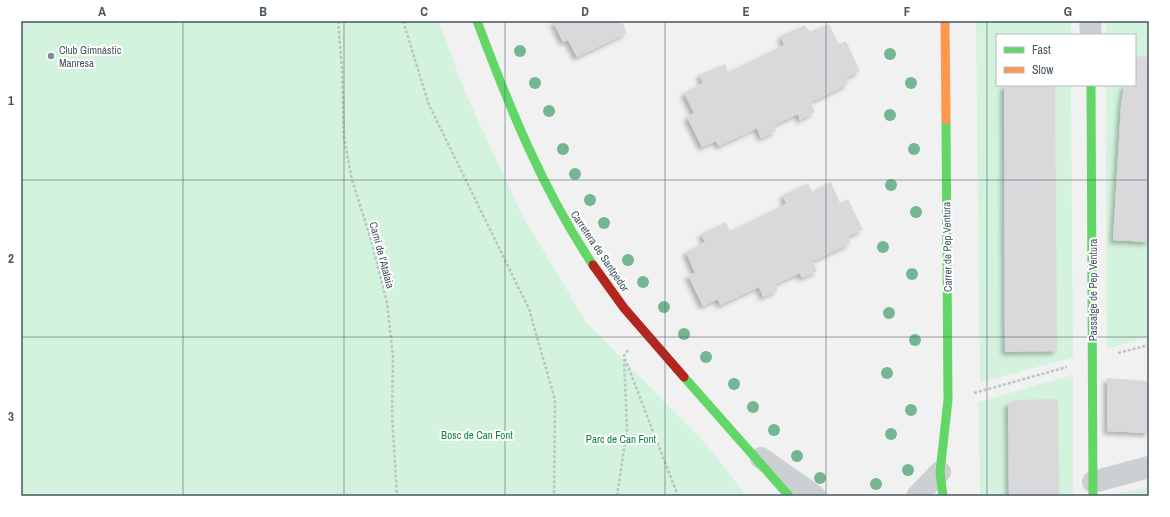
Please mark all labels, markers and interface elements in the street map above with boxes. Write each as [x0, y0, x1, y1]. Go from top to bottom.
text: A [98, 3, 106, 20]
text: B [259, 3, 267, 20]
text: C [420, 3, 428, 20]
text: D [581, 3, 589, 20]
text: E [742, 3, 750, 20]
text: F [904, 3, 911, 20]
text: G [1064, 3, 1072, 20]
legend [996, 34, 1136, 86]
text: Fast [1032, 42, 1051, 58]
place label: Club Gimnàstic Manresa [59, 43, 122, 70]
marker: Club Gimnàstic Manresa [46, 51, 56, 61]
text: Slow [1032, 62, 1054, 78]
text: 1 [8, 92, 14, 109]
street label: Carrer de Pep Ventura [939, 202, 955, 292]
street label: Carretera de Santpedor [568, 208, 632, 294]
street label: Camí de l'Atalaia [366, 220, 398, 290]
street label: Passatge de Pep Ventura [1086, 239, 1100, 341]
text: 2 [8, 250, 14, 267]
text: 3 [8, 408, 14, 425]
park label: Bosc de Can Font [441, 428, 513, 442]
park label: Parc de Can Font [586, 432, 657, 446]

